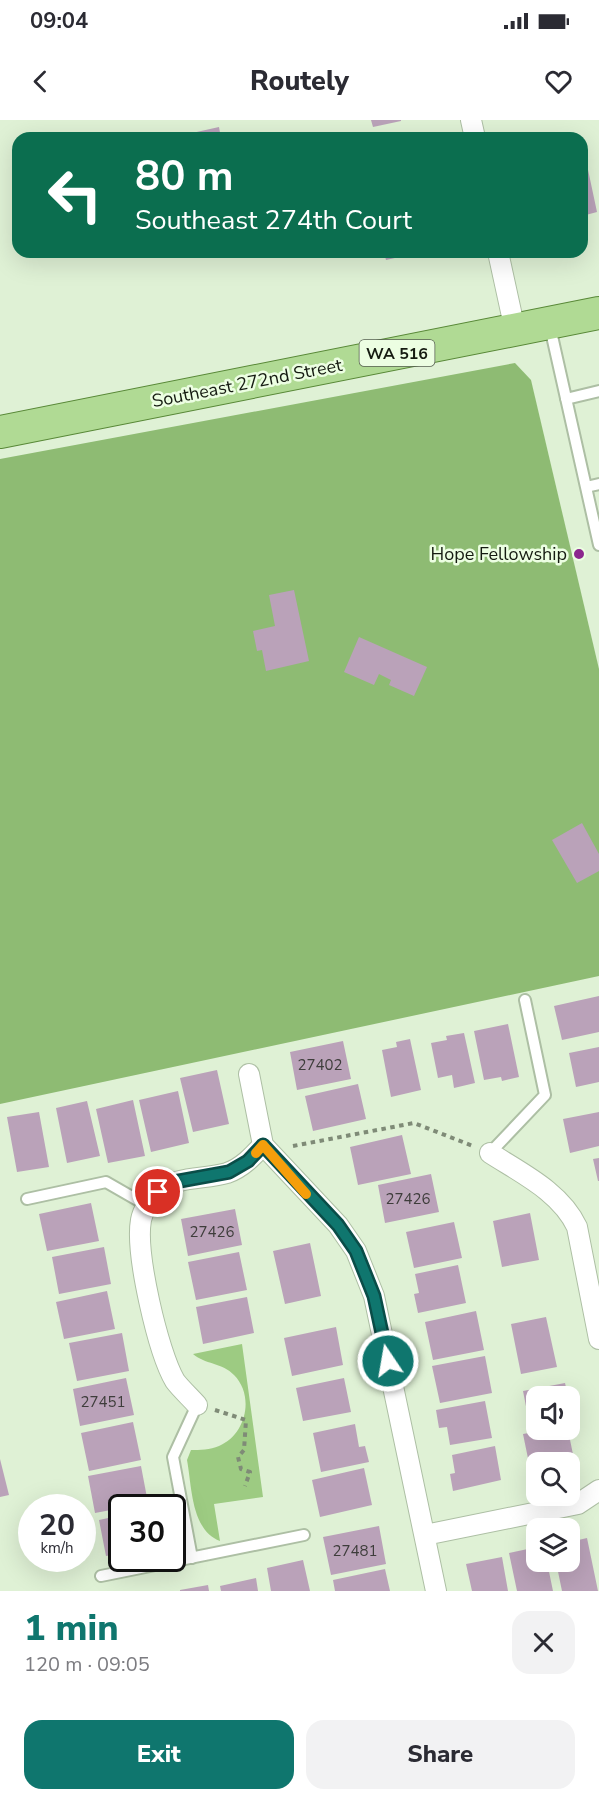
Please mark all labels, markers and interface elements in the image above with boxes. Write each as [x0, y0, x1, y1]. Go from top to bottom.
text: 09:04 [30, 6, 88, 36]
text: Routely [250, 63, 349, 100]
icon: back [24, 65, 57, 98]
icon: heart [542, 65, 575, 98]
text: 80 m [135, 148, 234, 205]
icon: left [36, 156, 114, 234]
text: Southeast 274th Court [135, 202, 412, 239]
road number: WA 516 [360, 340, 434, 366]
street label: Southeast 272nd Street [150, 353, 345, 413]
place label: Hope Fellowship [431, 542, 567, 566]
marker: Hope Fellowship [572, 547, 586, 561]
house number: 27402 [297, 1055, 343, 1075]
pin [132, 1166, 183, 1217]
icon: arrive [141, 1175, 174, 1208]
house number: 27426 [385, 1189, 431, 1209]
house number: 27426 [189, 1222, 235, 1242]
position arrow [356, 1329, 420, 1393]
map controls [526, 1386, 580, 1572]
button: sound [526, 1386, 580, 1440]
house number: 27451 [80, 1392, 126, 1412]
button: search [526, 1452, 580, 1506]
speed limit sign: 30 [108, 1494, 186, 1572]
text: 20 [39, 1505, 75, 1546]
button: layers [526, 1518, 580, 1572]
text: km/h [40, 1538, 74, 1558]
house number: 27481 [332, 1541, 378, 1561]
text: 1 min [24, 1604, 119, 1653]
button: close [512, 1611, 575, 1674]
text: 120 m · 09:05 [24, 1651, 150, 1678]
button: Exit [24, 1720, 294, 1789]
button: Share [306, 1720, 575, 1789]

